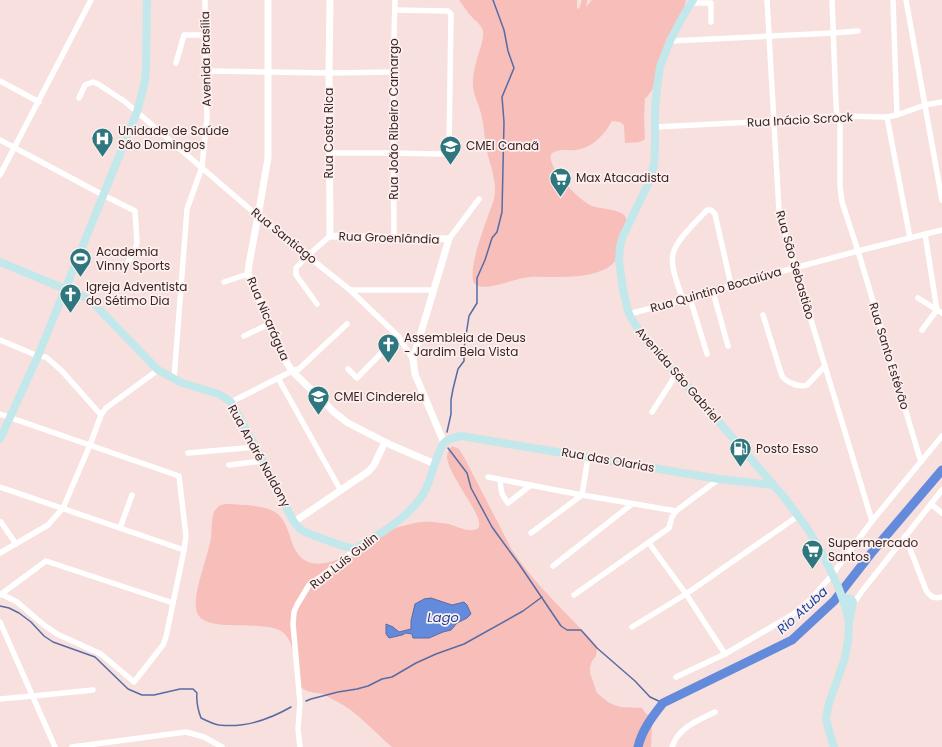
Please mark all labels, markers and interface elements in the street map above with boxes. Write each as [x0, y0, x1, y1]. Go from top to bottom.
street label: Avenida Brasília [196, 11, 215, 107]
street label: Rua João Ribeiro Camargo [385, 38, 402, 200]
street label: Rua Costa Rica [320, 88, 337, 178]
street label: Rua Inácio Scrock [747, 108, 854, 131]
place label: Unidade de Saúde São Domingos [118, 122, 229, 153]
hospital icon: Unidade de Saúde São Domingos [90, 125, 116, 158]
school or university icon: CMEI Canaã [438, 133, 464, 166]
place label: CMEI Canaã [466, 137, 539, 154]
supermarket icon: Max Atacadista [547, 165, 573, 198]
place label: Max Atacadista [576, 169, 669, 186]
street label: Rua Santiago [248, 204, 321, 268]
street label: Rua São Sebastião [772, 208, 819, 322]
street label: Rua Groenlândia [338, 227, 440, 248]
place label: Academia Vinny Sports [96, 243, 170, 274]
sports icon: Academia Vinny Sports [68, 246, 94, 279]
street label: Rua Quintino Bocaiúva [648, 263, 784, 316]
street label: Rua Nicarágua [243, 274, 294, 363]
place label: Igreja Adventista do Sétimo Dia [86, 278, 187, 309]
church icon: Igreja Adventista do Sétimo Dia [58, 281, 84, 314]
street label: Rua Santo Estévão [865, 300, 914, 412]
street label: Avenida São Gabriel [632, 323, 725, 426]
place label: Assembleia de Deus - Jardim Bela Vista [404, 329, 526, 360]
church icon: Assembleia de Deus - Jardim Bela Vista [376, 332, 402, 365]
school or university icon: CMEI Cinderela [306, 384, 332, 417]
place label: CMEI Cinderela [334, 388, 424, 405]
street label: Rua André Naldony [224, 401, 295, 510]
fuel station icon: Posto Esso [727, 436, 753, 469]
place label: Posto Esso [756, 440, 819, 457]
street label: Rua das Olarias [560, 443, 656, 476]
street label: Rua Luís Gulin [306, 529, 381, 593]
place label: Supermercado Santos [828, 534, 919, 565]
supermarket icon: Supermercado Santos [799, 537, 825, 570]
water label: Rio Atuba [773, 582, 832, 638]
water label: Lago [427, 608, 459, 627]

